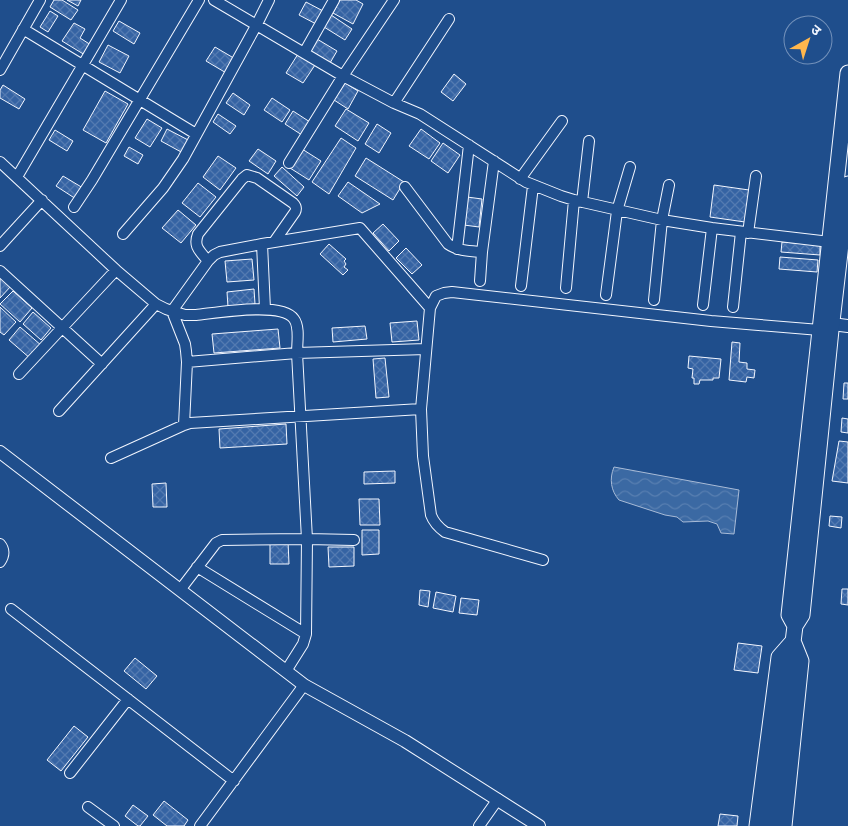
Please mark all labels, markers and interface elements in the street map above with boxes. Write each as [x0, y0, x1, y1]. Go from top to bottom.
north arrow [783, 15, 833, 65]
text: उ [807, 20, 826, 40]

